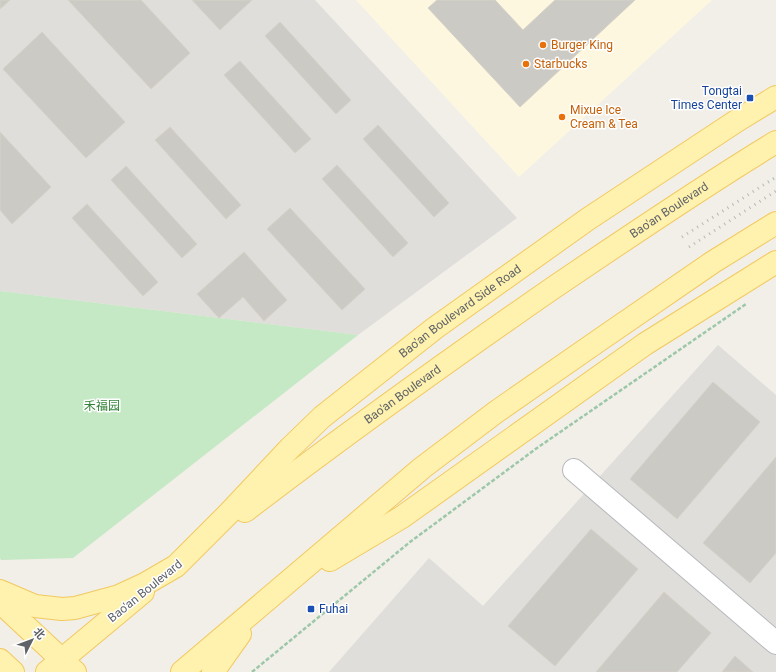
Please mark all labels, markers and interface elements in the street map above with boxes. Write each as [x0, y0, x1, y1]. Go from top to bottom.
place label: Burger King [551, 38, 613, 52]
marker: Burger King [538, 40, 548, 50]
place label: Starbucks [534, 57, 588, 71]
marker: Starbucks [521, 59, 531, 69]
place label: Tongtai Times Center [671, 84, 742, 112]
marker: Tongtai Times Center [745, 93, 755, 103]
place label: Mixue Ice Cream & Tea [570, 103, 638, 131]
marker: Mixue Ice Cream & Tea [557, 112, 567, 122]
street label: Bao'an Boulevard [627, 179, 711, 241]
street label: Bao'an Boulevard Side Road [396, 262, 524, 361]
street label: Bao'an Boulevard [361, 362, 444, 427]
park label: 禾福园 [84, 399, 120, 413]
street label: Bao'an Boulevard [105, 557, 185, 625]
place label: Fuhai [319, 602, 348, 616]
marker: Fuhai [306, 604, 316, 614]
north arrow [12, 620, 52, 660]
text: 北 [31, 625, 48, 642]

